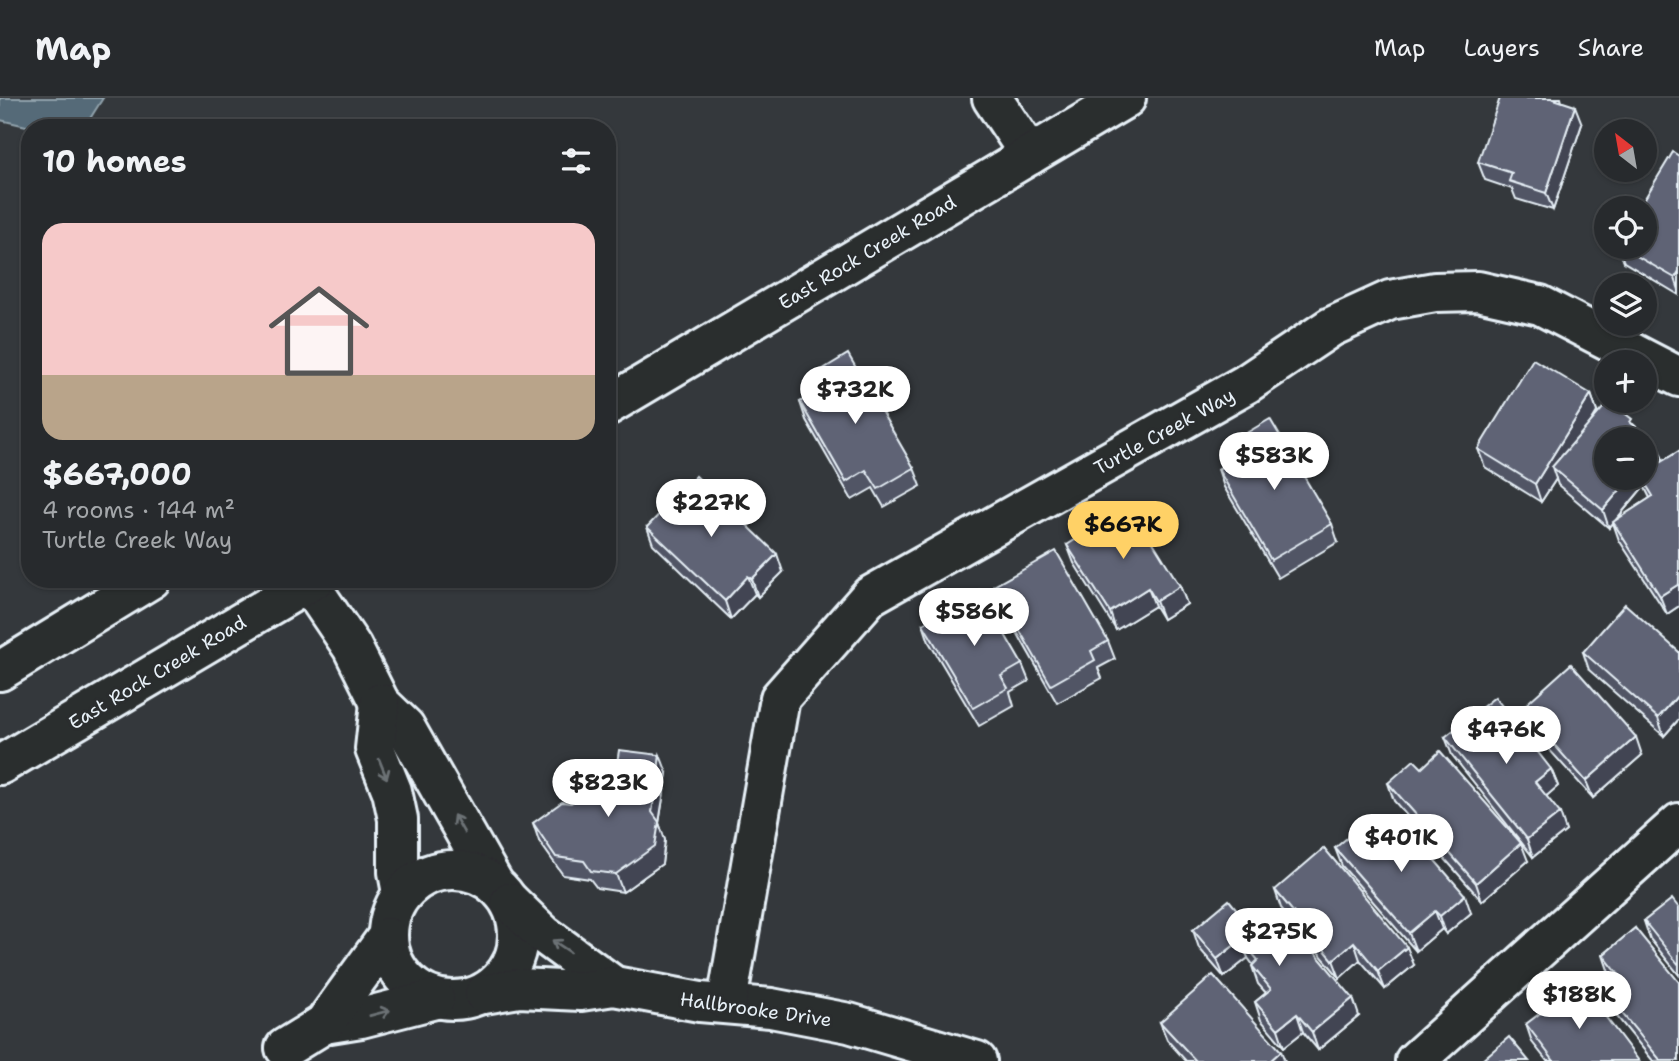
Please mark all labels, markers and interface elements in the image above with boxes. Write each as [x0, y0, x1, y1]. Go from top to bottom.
text: Map [35, 26, 111, 71]
text: Map [1374, 32, 1425, 64]
text: Layers [1463, 32, 1540, 64]
text: Share [1578, 32, 1644, 64]
north arrow [1594, 119, 1657, 182]
map controls [1594, 119, 1657, 490]
text: 10 homes [42, 141, 187, 182]
icon: filters [557, 142, 595, 180]
street label: East Rock Creek Road [774, 189, 961, 315]
button: locate [1594, 196, 1657, 259]
icon: home [256, 268, 382, 394]
button: layers [1594, 273, 1657, 336]
button: + [1594, 350, 1657, 413]
pin: $732K [806, 366, 904, 426]
text: $732K [816, 374, 894, 404]
street label: Turtle Creek Way [1089, 382, 1239, 480]
button: − [1594, 427, 1657, 490]
pin: $583K [1225, 432, 1323, 492]
text: $583K [1235, 440, 1313, 470]
text: $667,000 [42, 454, 192, 495]
pin: $227K [662, 480, 760, 539]
text: $227K [672, 487, 750, 517]
text: 4 rooms · 144 m² [42, 495, 235, 525]
pin: $667K [1074, 502, 1172, 561]
text: $667K [1084, 509, 1162, 539]
text: Turtle Creek Way [42, 525, 232, 555]
pin: $586K [925, 588, 1023, 648]
text: $586K [935, 596, 1013, 626]
street label: East Rock Creek Road [64, 609, 251, 735]
pin: $476K [1457, 706, 1555, 766]
text: $476K [1467, 714, 1545, 744]
one-way arrow [377, 758, 390, 779]
pin: $823K [559, 760, 657, 819]
text: $823K [568, 767, 648, 797]
one-way arrow [452, 814, 466, 834]
pin: $401K [1352, 814, 1450, 874]
text: $401K [1364, 822, 1438, 852]
pin: $275K [1230, 908, 1328, 968]
text: $275K [1241, 916, 1317, 946]
one-way arrow [552, 939, 571, 953]
pin: $188K [1530, 972, 1628, 1031]
text: $188K [1542, 979, 1616, 1009]
street label: Hallbrooke Drive [678, 986, 833, 1033]
one-way arrow [368, 1006, 391, 1019]

